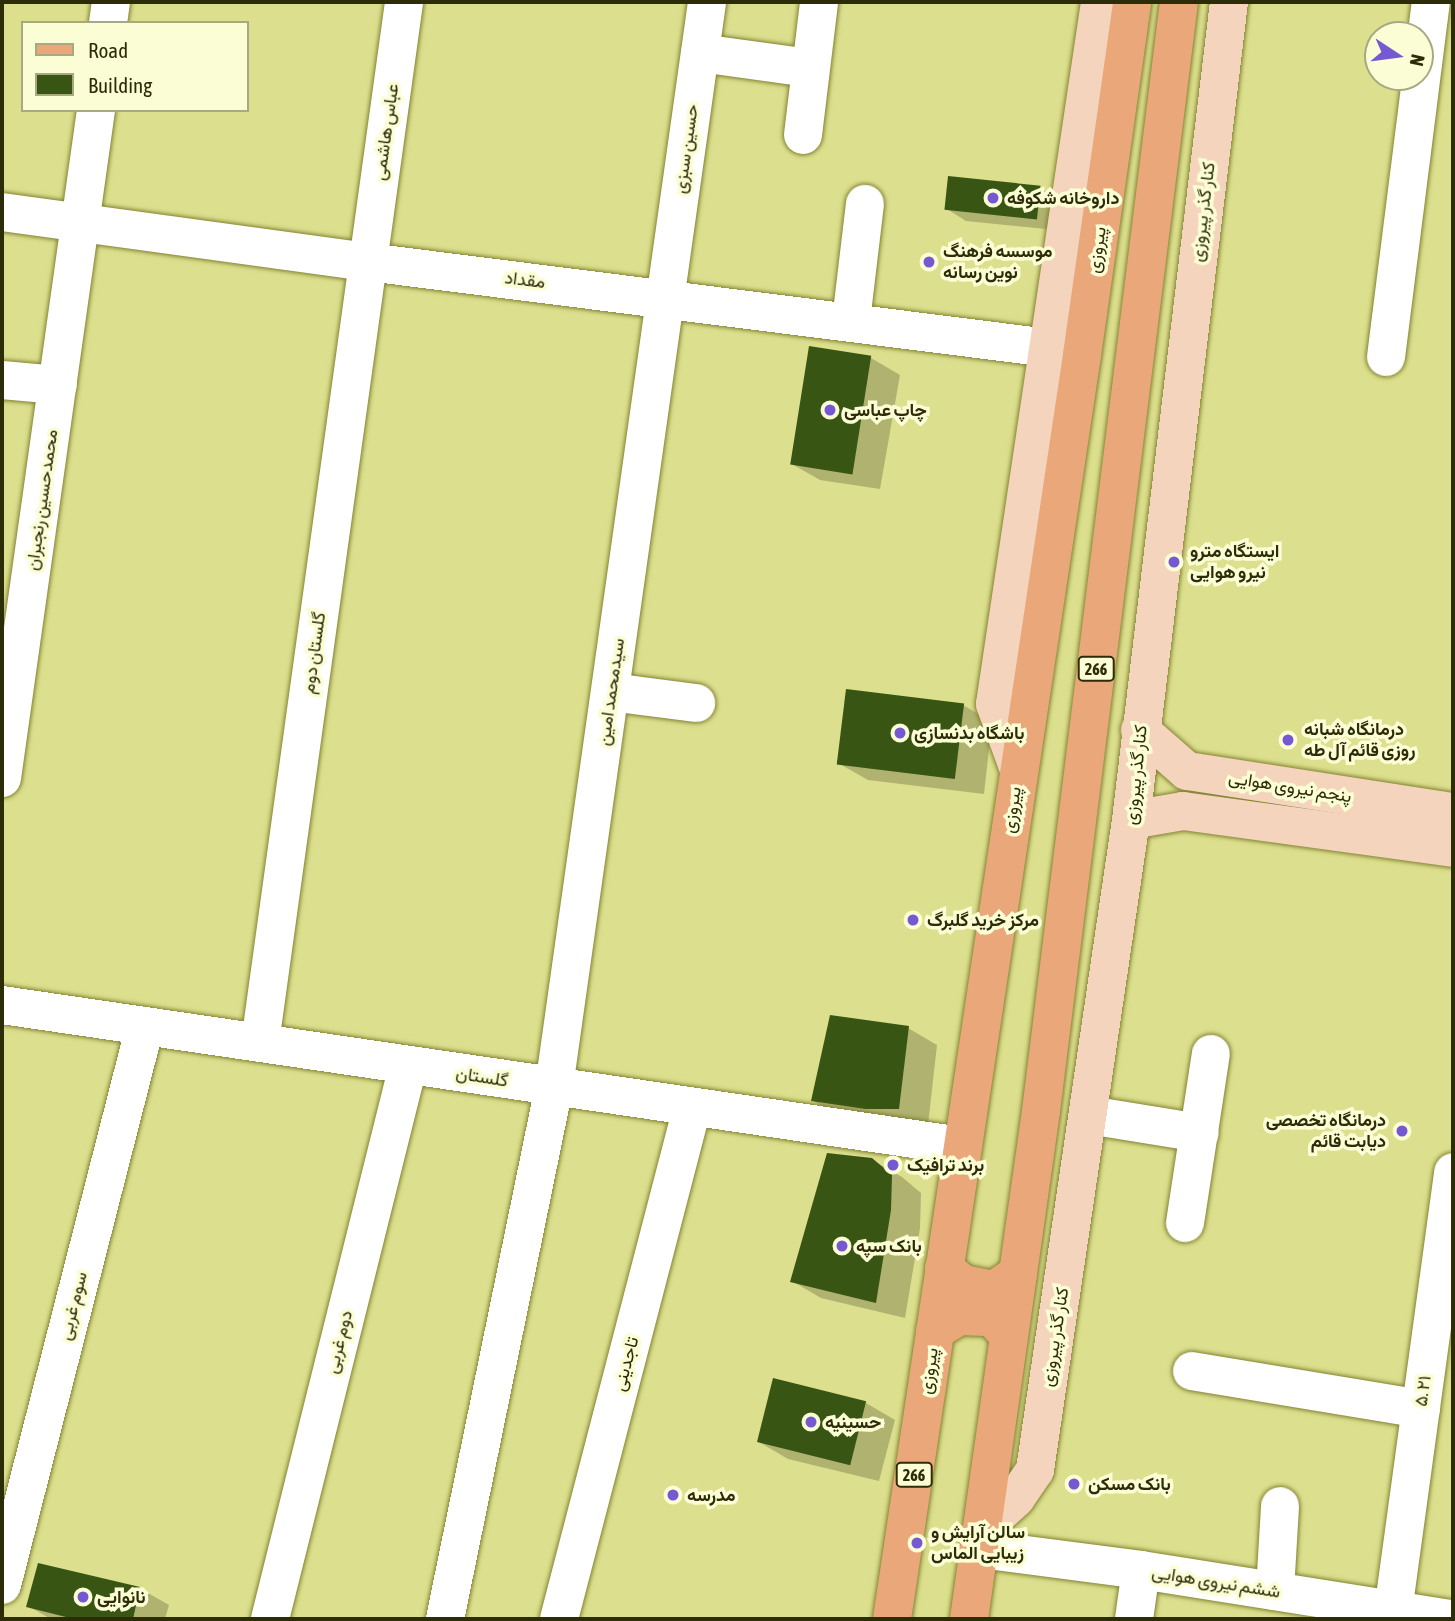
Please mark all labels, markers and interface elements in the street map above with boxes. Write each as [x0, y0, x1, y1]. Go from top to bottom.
legend [21, 21, 248, 112]
north arrow [1364, 21, 1434, 91]
text: Road [88, 38, 128, 62]
text: N [1406, 52, 1429, 68]
text: Building [88, 73, 152, 97]
street label: عباس هاشمی [369, 82, 403, 182]
street label: حسین سبزی [669, 103, 703, 195]
street label: کنار گذر پیروزی [1186, 161, 1220, 263]
place label: داروخانه شکوفه [1007, 187, 1119, 209]
marker: داروخانه شکوفه [985, 190, 1001, 206]
street label: پیروزی [1083, 225, 1111, 275]
place label: موسسه فرهنگ نوین رسانه [943, 241, 1053, 284]
marker: موسسه فرهنگ نوین رسانه [921, 254, 937, 270]
street label: مقداد [503, 267, 547, 293]
place label: چاپ عباسی [844, 399, 927, 421]
marker: چاپ عباسی [822, 402, 838, 418]
street label: محمدحسین رنجبران [21, 428, 63, 572]
place label: ایستگاه مترو نیرو هوایی [1190, 541, 1279, 584]
marker: ایستگاه مترو نیرو هوایی [1164, 552, 1184, 572]
street label: گلستان دوم [298, 611, 330, 695]
street label: سیدمحمد امین [593, 637, 629, 747]
road number: 266 [1077, 656, 1115, 682]
place label: درمانگاه شبانه روزی قائم آل طه [1304, 719, 1415, 762]
place label: باشگاه بدنسازی [914, 722, 1024, 744]
street label: کنار گذر پیروزی [1120, 724, 1152, 826]
marker: باشگاه بدنسازی [892, 725, 908, 741]
marker: درمانگاه شبانه روزی قائم آل طه [1278, 730, 1298, 750]
street label: پنجم نیروی هوایی [1227, 767, 1353, 807]
street label: پیروزی [998, 785, 1026, 835]
place label: مرکز خرید گلبرگ [927, 909, 1039, 931]
marker: مرکز خرید گلبرگ [905, 912, 921, 928]
street label: گلستان [454, 1062, 510, 1092]
place label: درمانگاه تخصصی دیابت قائم [1266, 1110, 1386, 1152]
marker: درمانگاه تخصصی دیابت قائم [1392, 1121, 1412, 1141]
place label: برند ترافیک [907, 1154, 984, 1176]
marker: برند ترافیک [885, 1157, 901, 1173]
place label: بانک سپه [856, 1235, 922, 1257]
marker: بانک سپه [834, 1238, 850, 1254]
street label: سوم غربی [54, 1269, 92, 1343]
street label: کنار گذر پیروزی [1036, 1286, 1074, 1388]
street label: دوم غربی [321, 1308, 357, 1376]
street label: تاجدینی [608, 1334, 644, 1394]
street label: پیروزی [915, 1346, 943, 1396]
street label: ۵. ۲۱ [1410, 1374, 1436, 1408]
place label: حسینیه [825, 1411, 881, 1433]
marker: حسینیه [803, 1414, 819, 1430]
road number: 266 [895, 1462, 933, 1488]
place label: بانک مسکن [1088, 1473, 1171, 1495]
marker: بانک مسکن [1066, 1476, 1082, 1492]
place label: مدرسه [687, 1484, 736, 1506]
marker: مدرسه [665, 1487, 681, 1503]
place label: سالن آرایش و زیبایی الماس [931, 1522, 1025, 1564]
marker: سالن آرایش و زیبایی الماس [909, 1535, 925, 1551]
street label: ششم نیروی هوایی [1150, 1561, 1282, 1603]
place label: نانوایی [97, 1586, 145, 1608]
marker: نانوایی [75, 1589, 91, 1605]

